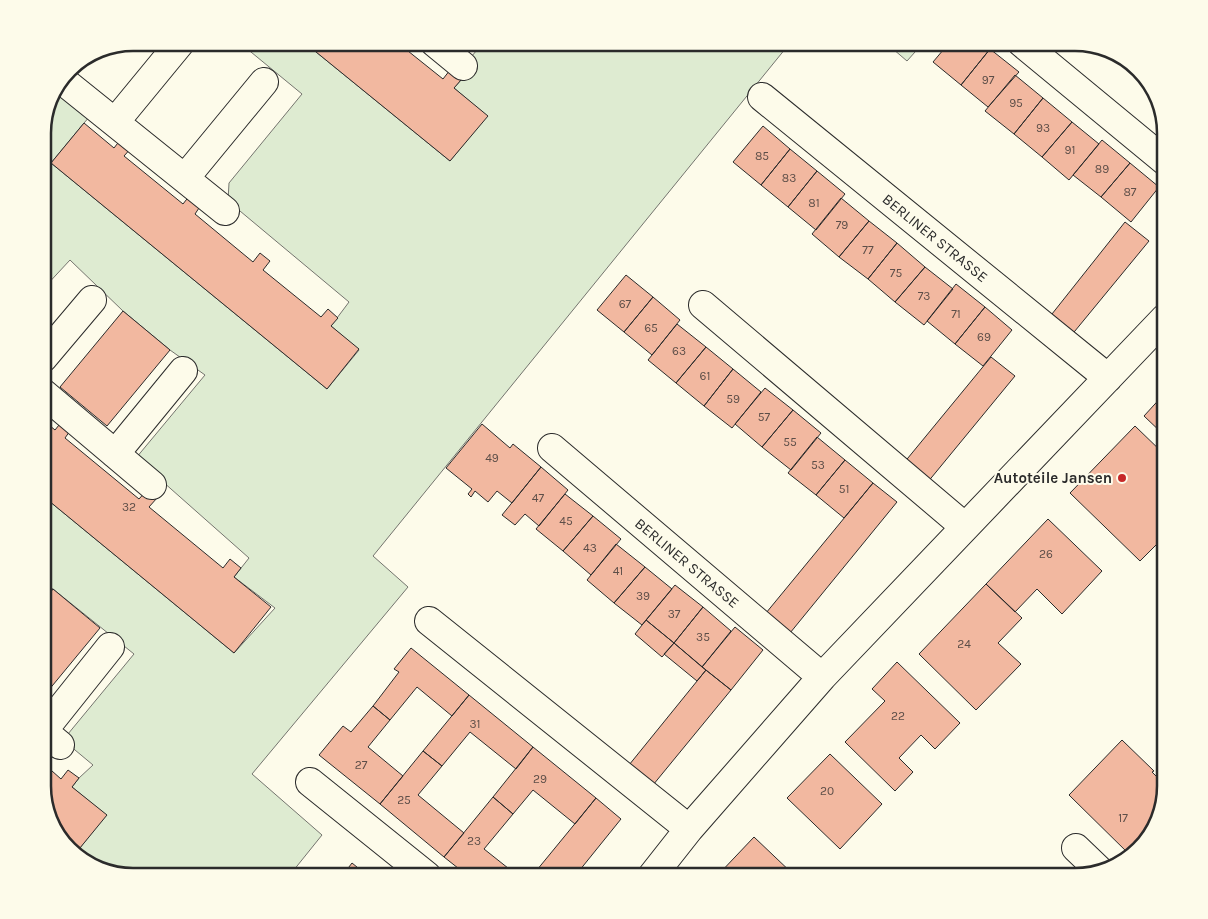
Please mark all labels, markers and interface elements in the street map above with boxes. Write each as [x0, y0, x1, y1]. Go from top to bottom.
house number: 97 [982, 73, 995, 87]
house number: 95 [1009, 96, 1023, 110]
house number: 93 [1036, 121, 1050, 135]
house number: 91 [1065, 143, 1075, 157]
house number: 85 [755, 149, 769, 163]
house number: 89 [1095, 162, 1109, 176]
house number: 83 [782, 171, 796, 185]
house number: 87 [1123, 185, 1137, 199]
street label: BERLINER STRASSE [879, 190, 991, 286]
house number: 81 [808, 196, 820, 210]
house number: 79 [836, 218, 848, 232]
house number: 77 [862, 243, 874, 257]
house number: 75 [890, 266, 902, 280]
house number: 73 [918, 289, 930, 303]
house number: 67 [619, 297, 632, 311]
house number: 71 [951, 307, 961, 321]
house number: 65 [644, 321, 658, 335]
house number: 69 [977, 330, 991, 344]
house number: 63 [672, 344, 686, 358]
house number: 61 [700, 369, 710, 383]
house number: 59 [726, 392, 740, 406]
house number: 57 [758, 410, 771, 424]
house number: 55 [783, 435, 797, 449]
house number: 49 [485, 451, 499, 465]
house number: 53 [811, 458, 825, 472]
place label: Autoteile Jansen [994, 469, 1112, 487]
marker: Autoteile Jansen [1116, 472, 1128, 484]
house number: 51 [839, 482, 849, 496]
house number: 47 [532, 491, 545, 505]
house number: 32 [122, 500, 136, 514]
house number: 45 [559, 514, 573, 528]
street label: BERLINER STRASSE [631, 514, 743, 612]
house number: 43 [583, 541, 597, 555]
house number: 26 [1039, 547, 1053, 561]
house number: 41 [613, 564, 623, 578]
house number: 39 [636, 589, 650, 603]
house number: 37 [668, 607, 681, 621]
house number: 35 [696, 630, 710, 644]
house number: 24 [957, 637, 971, 651]
house number: 22 [891, 709, 905, 723]
house number: 31 [469, 717, 481, 731]
house number: 27 [355, 758, 368, 772]
house number: 29 [533, 772, 547, 786]
house number: 20 [820, 784, 834, 798]
house number: 25 [397, 793, 411, 807]
house number: 17 [1118, 811, 1128, 825]
house number: 23 [467, 834, 481, 848]

